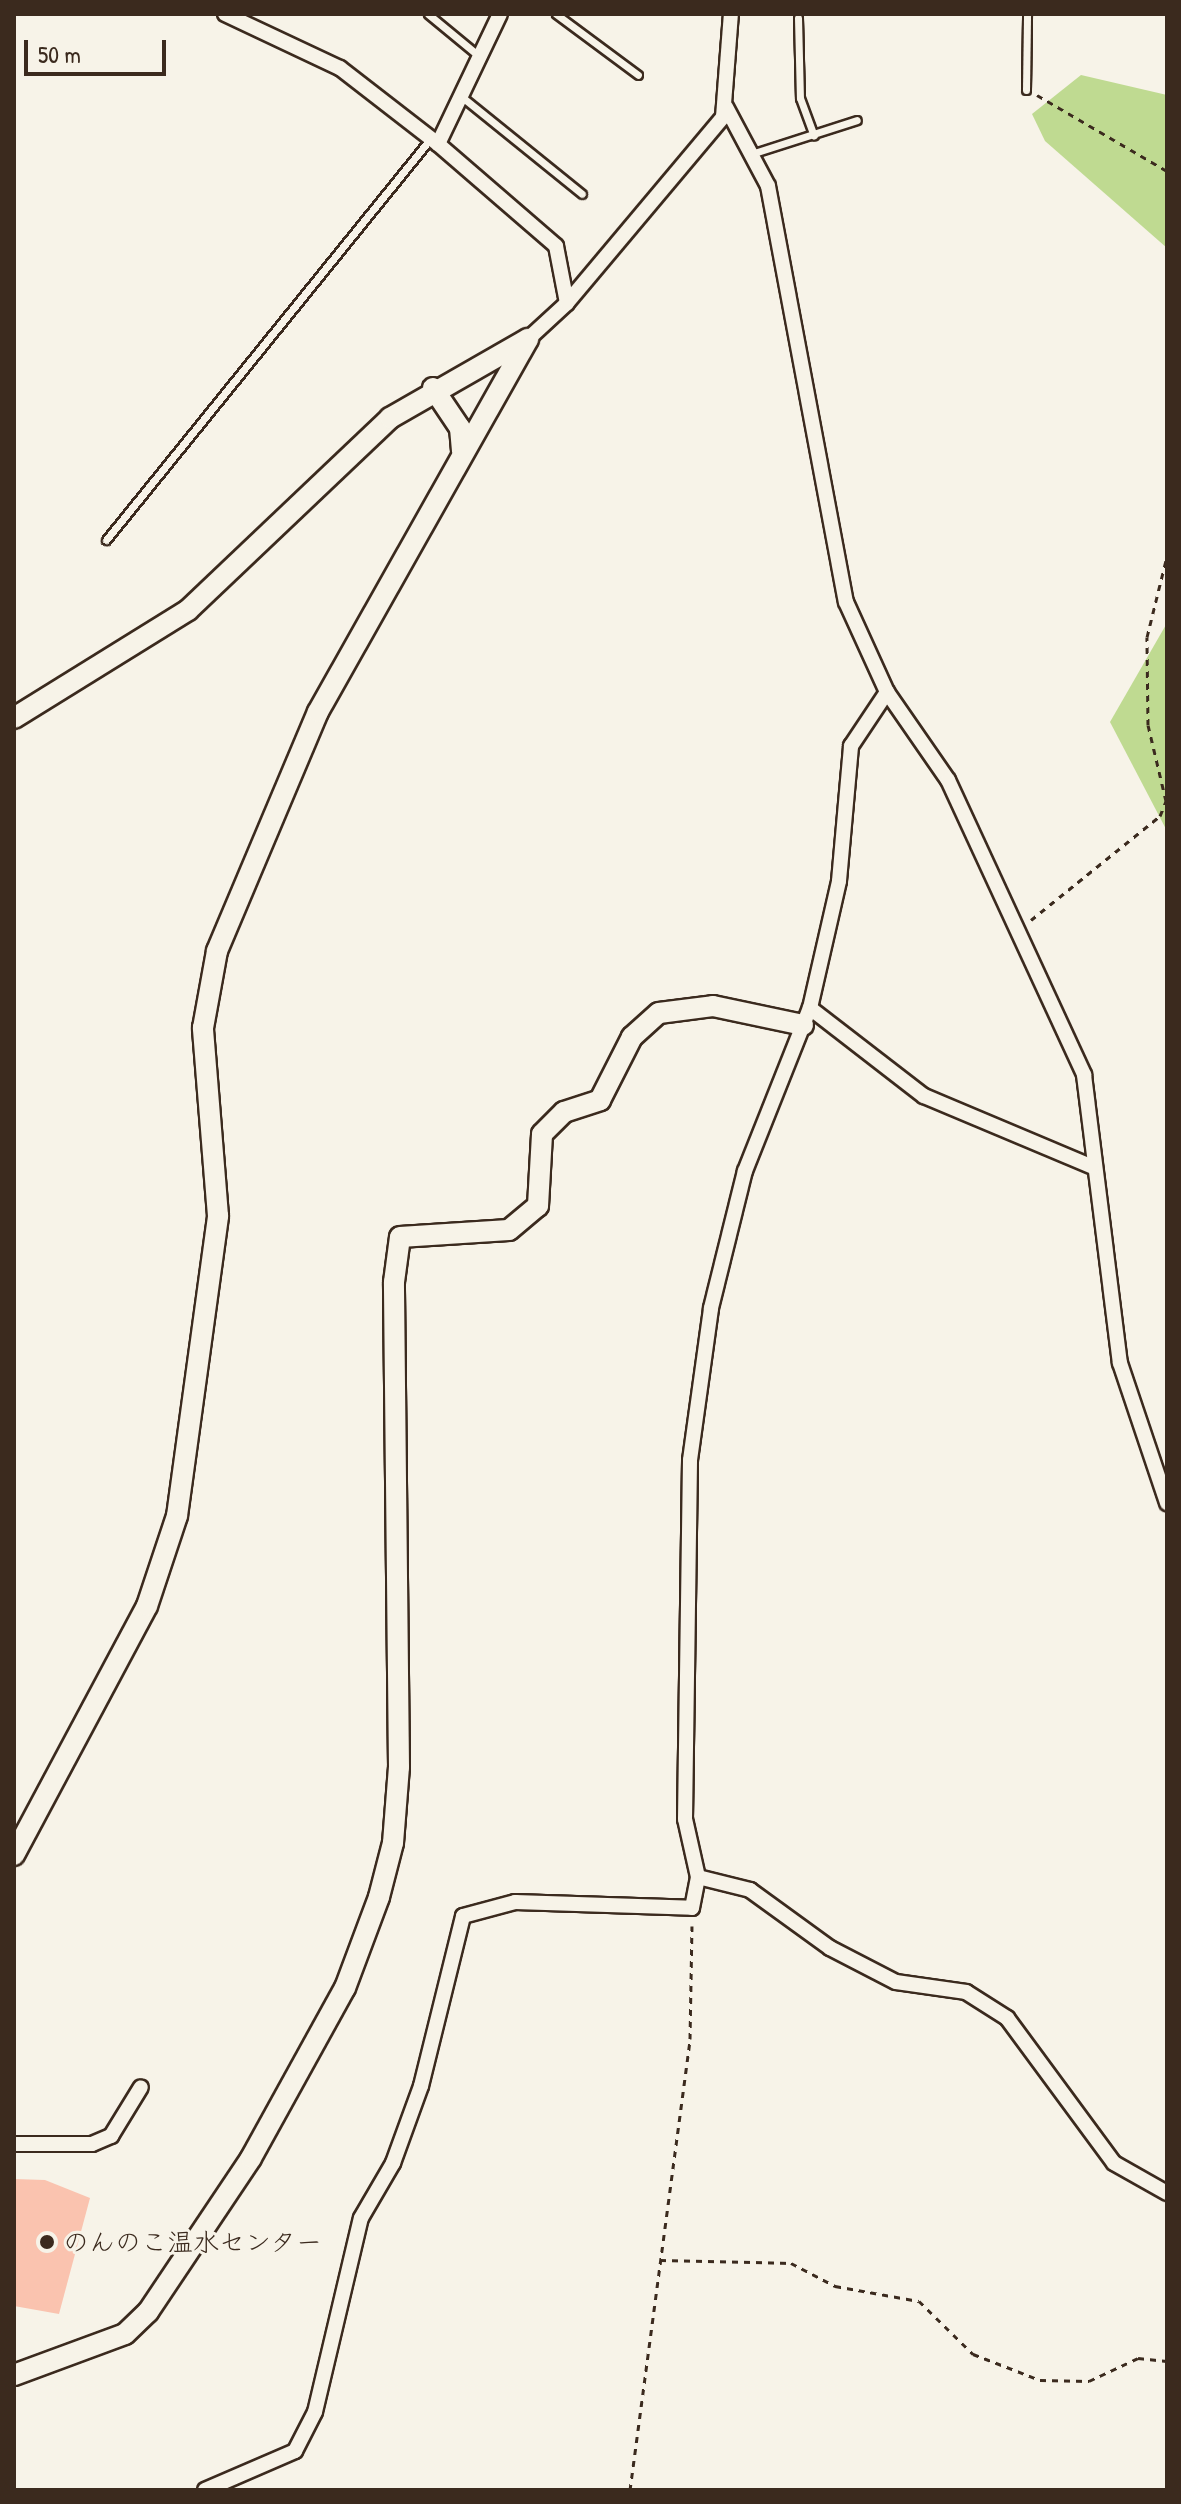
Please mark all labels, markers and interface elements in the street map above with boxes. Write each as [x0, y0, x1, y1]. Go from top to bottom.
scale bar [28, 24, 170, 74]
text: 50 m [38, 38, 81, 70]
place label: のんのこ温水センター [63, 2226, 323, 2258]
marker: のんのこ温水センター [38, 2233, 56, 2251]

